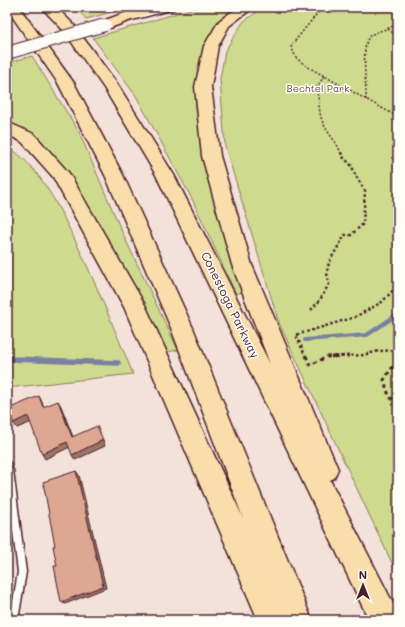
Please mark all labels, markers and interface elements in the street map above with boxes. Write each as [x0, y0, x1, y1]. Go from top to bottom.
park label: Bechtel Park [287, 81, 349, 95]
street label: Conestoga Parkway [198, 249, 264, 360]
north arrow [343, 565, 383, 605]
text: N [359, 567, 367, 582]

